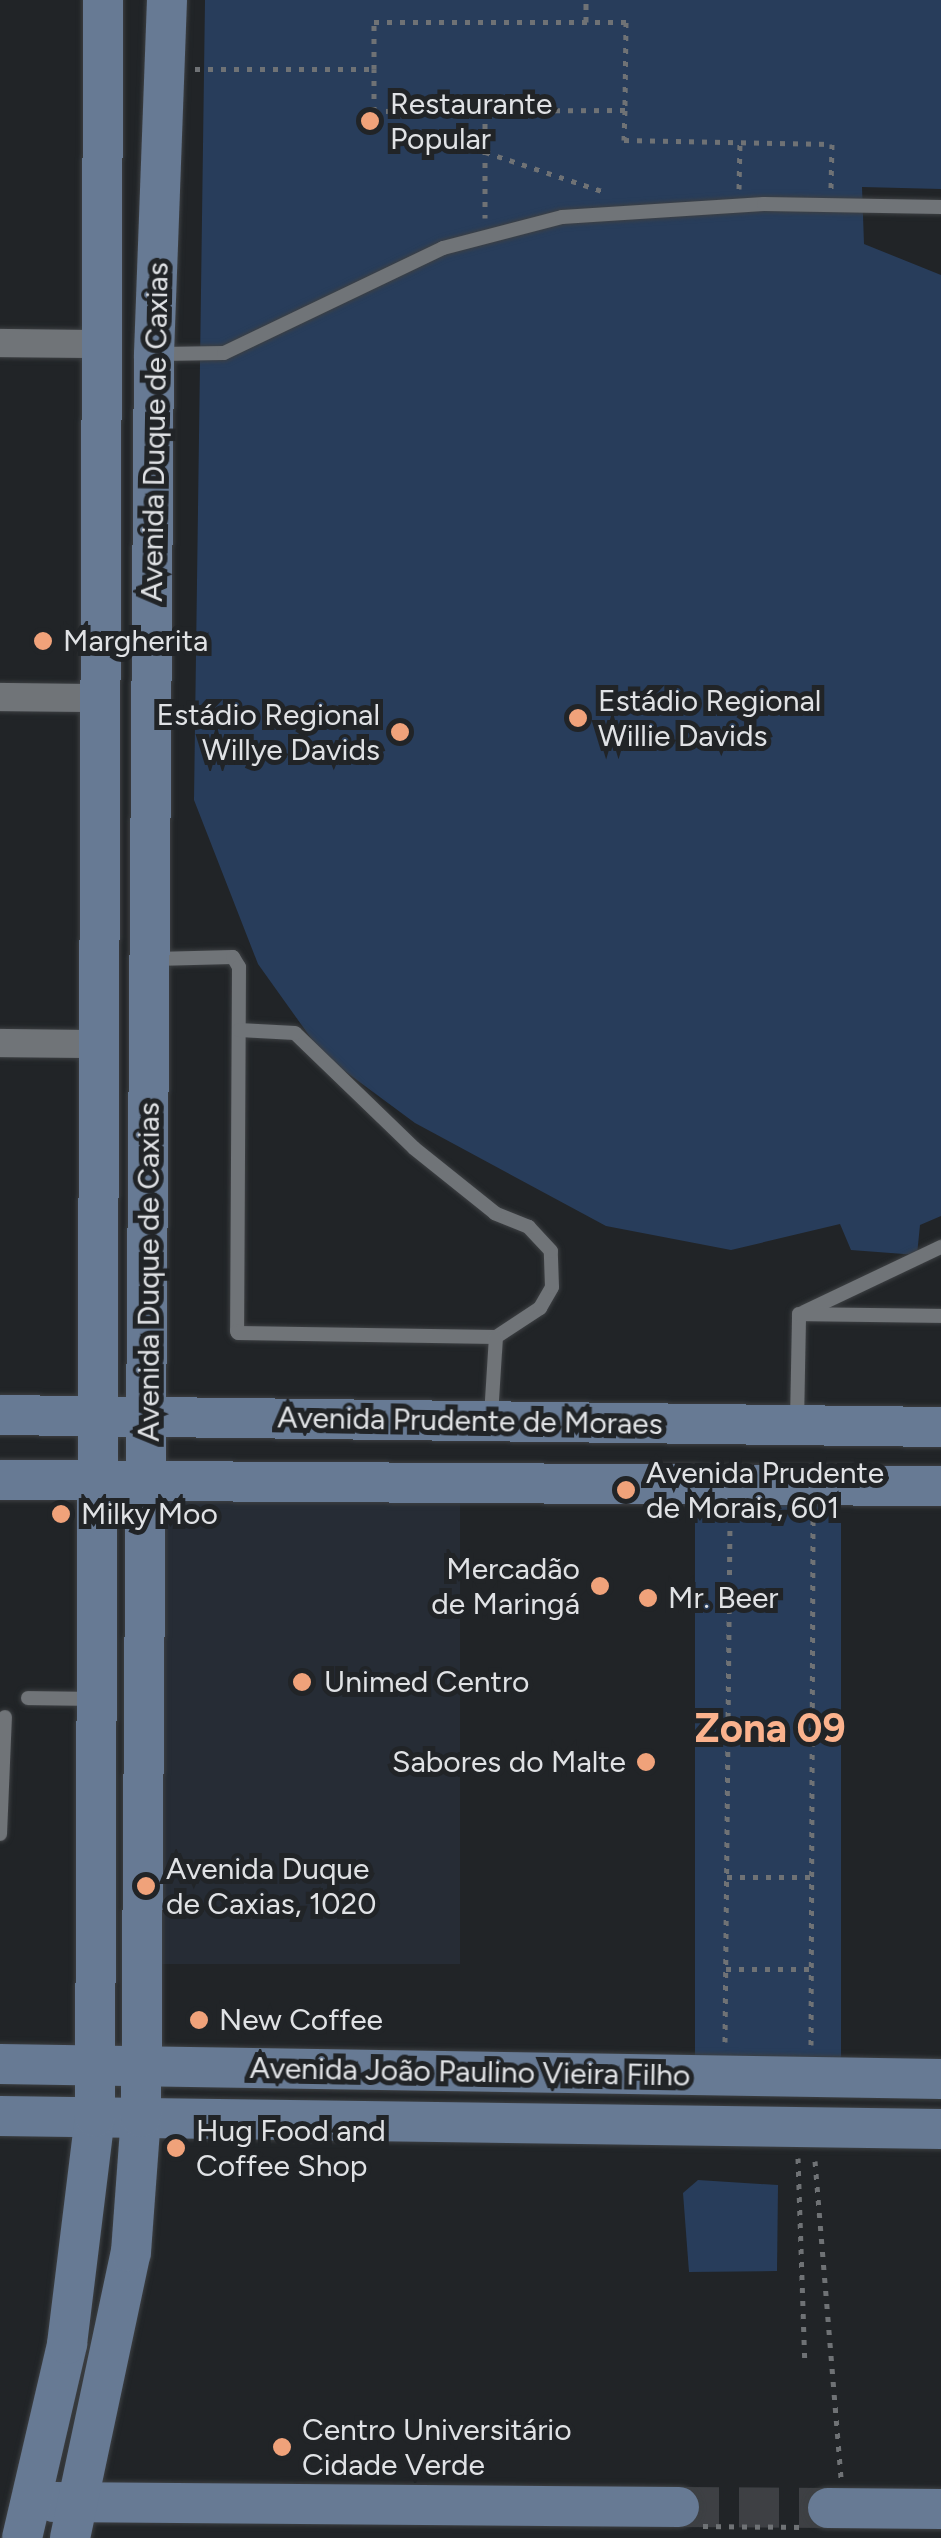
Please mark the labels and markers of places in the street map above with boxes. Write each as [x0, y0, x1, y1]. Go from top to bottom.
place label: Restaurante Popular [390, 86, 552, 156]
marker: Restaurante Popular [359, 110, 381, 132]
place label: Margherita [63, 623, 208, 659]
marker: Margherita [32, 630, 54, 652]
place label: Estádio Regional Willie Davids [598, 683, 821, 754]
place label: Estádio Regional Willye Davids [157, 697, 380, 768]
marker: Estádio Regional Willie Davids [567, 707, 589, 729]
marker: Estádio Regional Willye Davids [389, 721, 411, 743]
place label: Avenida Prudente de Morais, 601 [646, 1455, 884, 1526]
marker: Avenida Prudente de Morais, 601 [615, 1479, 637, 1501]
place label: Milky Moo [81, 1496, 218, 1532]
marker: Milky Moo [50, 1503, 72, 1525]
place label: Mercadão de Maringá [431, 1551, 580, 1622]
marker: Mercadão de Maringá [589, 1575, 611, 1597]
place label: Mr. Beer [668, 1580, 778, 1616]
marker: Mr. Beer [637, 1587, 659, 1609]
place label: Unimed Centro [324, 1664, 529, 1700]
marker: Unimed Centro [289, 1669, 315, 1695]
place label: Sabores do Malte [392, 1744, 626, 1780]
marker: Sabores do Malte [635, 1751, 657, 1773]
place label: Avenida Duque de Caxias, 1020 [166, 1851, 377, 1922]
marker: Avenida Duque de Caxias, 1020 [135, 1875, 157, 1897]
place label: New Coffee [219, 2002, 383, 2038]
marker: New Coffee [188, 2009, 210, 2031]
place label: Hug Food and Coffee Shop [196, 2113, 386, 2184]
marker: Hug Food and Coffee Shop [165, 2137, 187, 2159]
place label: Centro Universitário Cidade Verde [302, 2412, 572, 2482]
marker: Centro Universitário Cidade Verde [271, 2436, 293, 2458]

